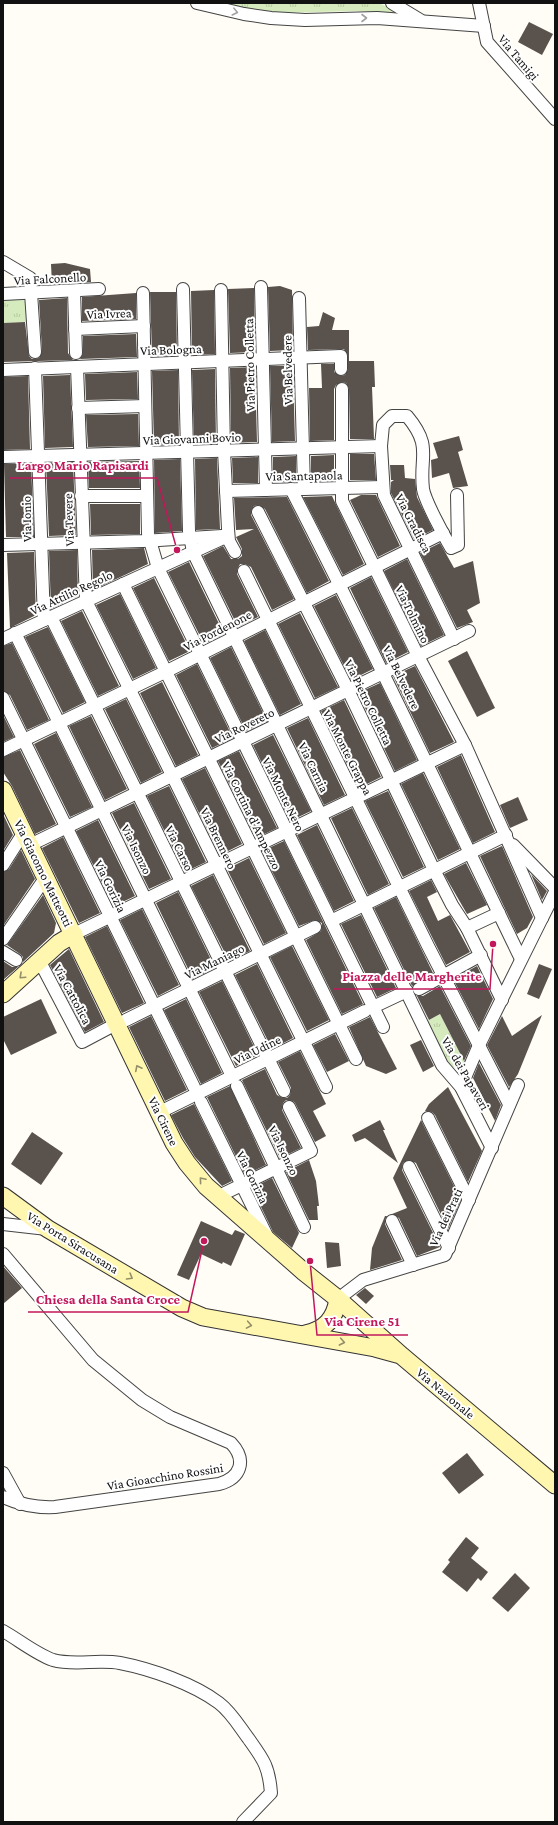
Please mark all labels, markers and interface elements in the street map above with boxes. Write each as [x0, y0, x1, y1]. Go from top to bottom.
one-way arrow [231, 7, 238, 16]
one-way arrow [361, 14, 367, 22]
street label: Via Tamigi [495, 31, 543, 84]
street label: Via Falconello [13, 269, 87, 288]
street label: Via Ivrea [86, 305, 132, 322]
street label: Via Pietro Colletta [241, 318, 258, 412]
street label: Via Belvedere [279, 335, 296, 405]
street label: Via Bologna [140, 341, 202, 358]
street label: Via Giovanni Bovio [143, 429, 241, 448]
callout: Largo Mario Rapisardi [9, 452, 157, 478]
text: Largo Mario Rapisardi [17, 457, 149, 473]
street label: Via Santapaola [265, 467, 343, 484]
street label: Via Gradisca [392, 491, 435, 555]
street label: Via Tevere [60, 493, 77, 547]
street label: Via Ionio [19, 496, 34, 542]
street label: Via Attilio Regolo [28, 567, 115, 618]
street label: Via Tolmino [392, 583, 433, 646]
street label: Via Pordenone [180, 607, 254, 654]
street label: Via Belvedere [380, 643, 424, 712]
street label: Via Pietro Colletta [341, 657, 396, 747]
street label: Via Rovereto [212, 704, 277, 746]
street label: Via Monte Grappa [320, 707, 376, 797]
street label: Via Carnia [295, 740, 332, 795]
street label: Via Monte Nero [259, 755, 308, 834]
street label: Via Cortina d'Ampezzo [219, 759, 284, 872]
street label: Via Brennero [197, 805, 240, 871]
street label: Via Giacomo Matteotti [11, 817, 76, 930]
street label: Via Isonzo [118, 822, 155, 877]
street label: Via Carso [162, 823, 197, 873]
street label: Via Gorizia [91, 857, 130, 915]
street label: Via Maniago [182, 940, 247, 982]
street label: Via Cattolica [50, 962, 95, 1027]
callout: Piazza delle Margherite [334, 963, 490, 989]
text: Piazza delle Margherite [342, 968, 482, 984]
one-way arrow [19, 971, 27, 979]
street label: Via Udine [231, 1032, 283, 1067]
street label: Via dei Papaveri [439, 1034, 493, 1113]
one-way arrow [135, 1065, 143, 1072]
street label: Via Cirene [145, 1094, 182, 1149]
street label: Via Isonzo [265, 1123, 302, 1178]
street label: Via Gorizia [233, 1148, 272, 1206]
one-way arrow [199, 1178, 206, 1185]
street label: Via dei Prati [426, 1185, 466, 1249]
street label: Via Porta Siracusana [24, 1208, 121, 1277]
one-way arrow [126, 1273, 133, 1280]
callout: Chiesa della Santa Croce [28, 1286, 188, 1312]
text: Chiesa della Santa Croce [36, 1291, 181, 1307]
callout: Via Cirene 51 [317, 1309, 408, 1335]
text: Via Cirene 51 [323, 1313, 400, 1329]
one-way arrow [246, 1320, 252, 1329]
one-way arrow [339, 1337, 345, 1345]
street label: Via Nazionale [414, 1365, 478, 1422]
street label: Via Gioacchino Rossini [106, 1460, 225, 1493]

